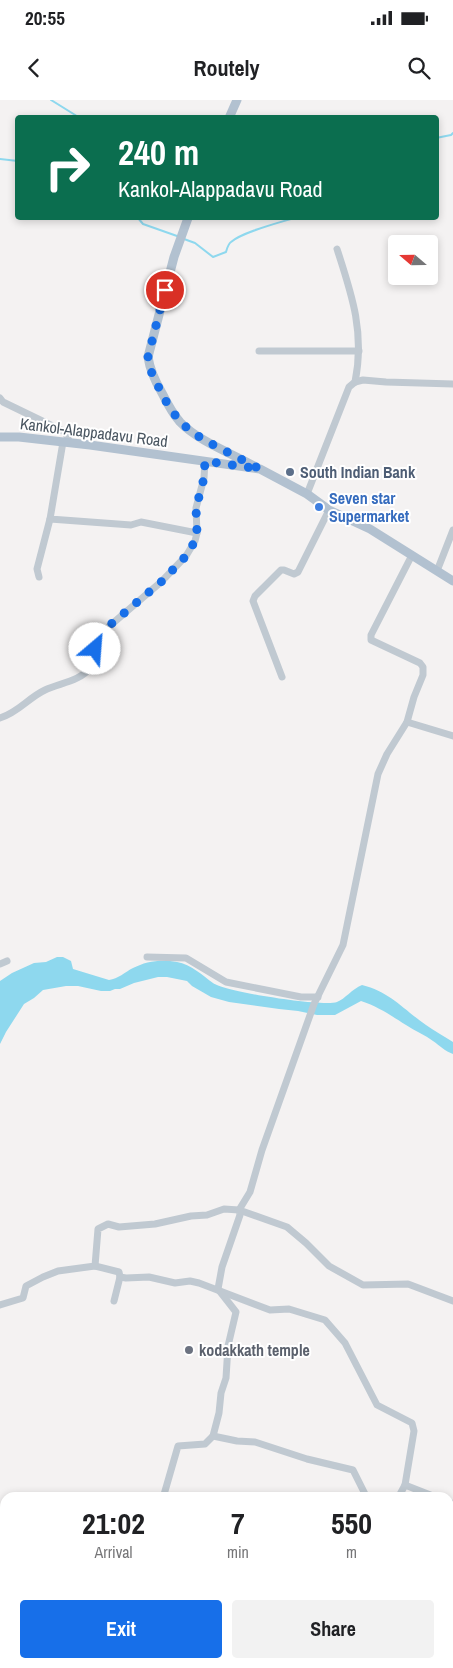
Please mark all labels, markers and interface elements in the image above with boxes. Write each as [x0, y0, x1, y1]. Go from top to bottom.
text: 20:55 [25, 5, 65, 31]
text: Routely [193, 53, 260, 83]
icon: back [20, 54, 48, 82]
icon: search [405, 54, 433, 82]
text: 240 m [118, 129, 199, 176]
icon: right [35, 135, 100, 200]
text: Kankol-Alappadavu Road [118, 174, 323, 204]
north arrow [388, 235, 438, 285]
map controls [388, 235, 438, 285]
pin [144, 269, 186, 311]
icon: arrive [151, 276, 179, 304]
street label: Kankol-Alappadavu Road [19, 412, 169, 452]
place label: South Indian Bank [300, 461, 416, 483]
marker: South Indian Bank [284, 466, 296, 478]
place label: Seven star Supermarket [329, 487, 410, 527]
marker: Seven star Supermarket [313, 501, 325, 513]
position arrow [68, 622, 120, 674]
place label: kodakkath temple [199, 1339, 310, 1361]
marker: kodakkath temple [183, 1344, 195, 1356]
text: 21:02 [82, 1503, 145, 1543]
text: 7 [231, 1503, 245, 1543]
text: 550 [331, 1503, 372, 1543]
text: Arrival [95, 1541, 132, 1563]
text: min [227, 1541, 249, 1563]
text: m [346, 1541, 357, 1563]
button: Exit [20, 1600, 222, 1658]
button: Share [232, 1600, 434, 1658]

